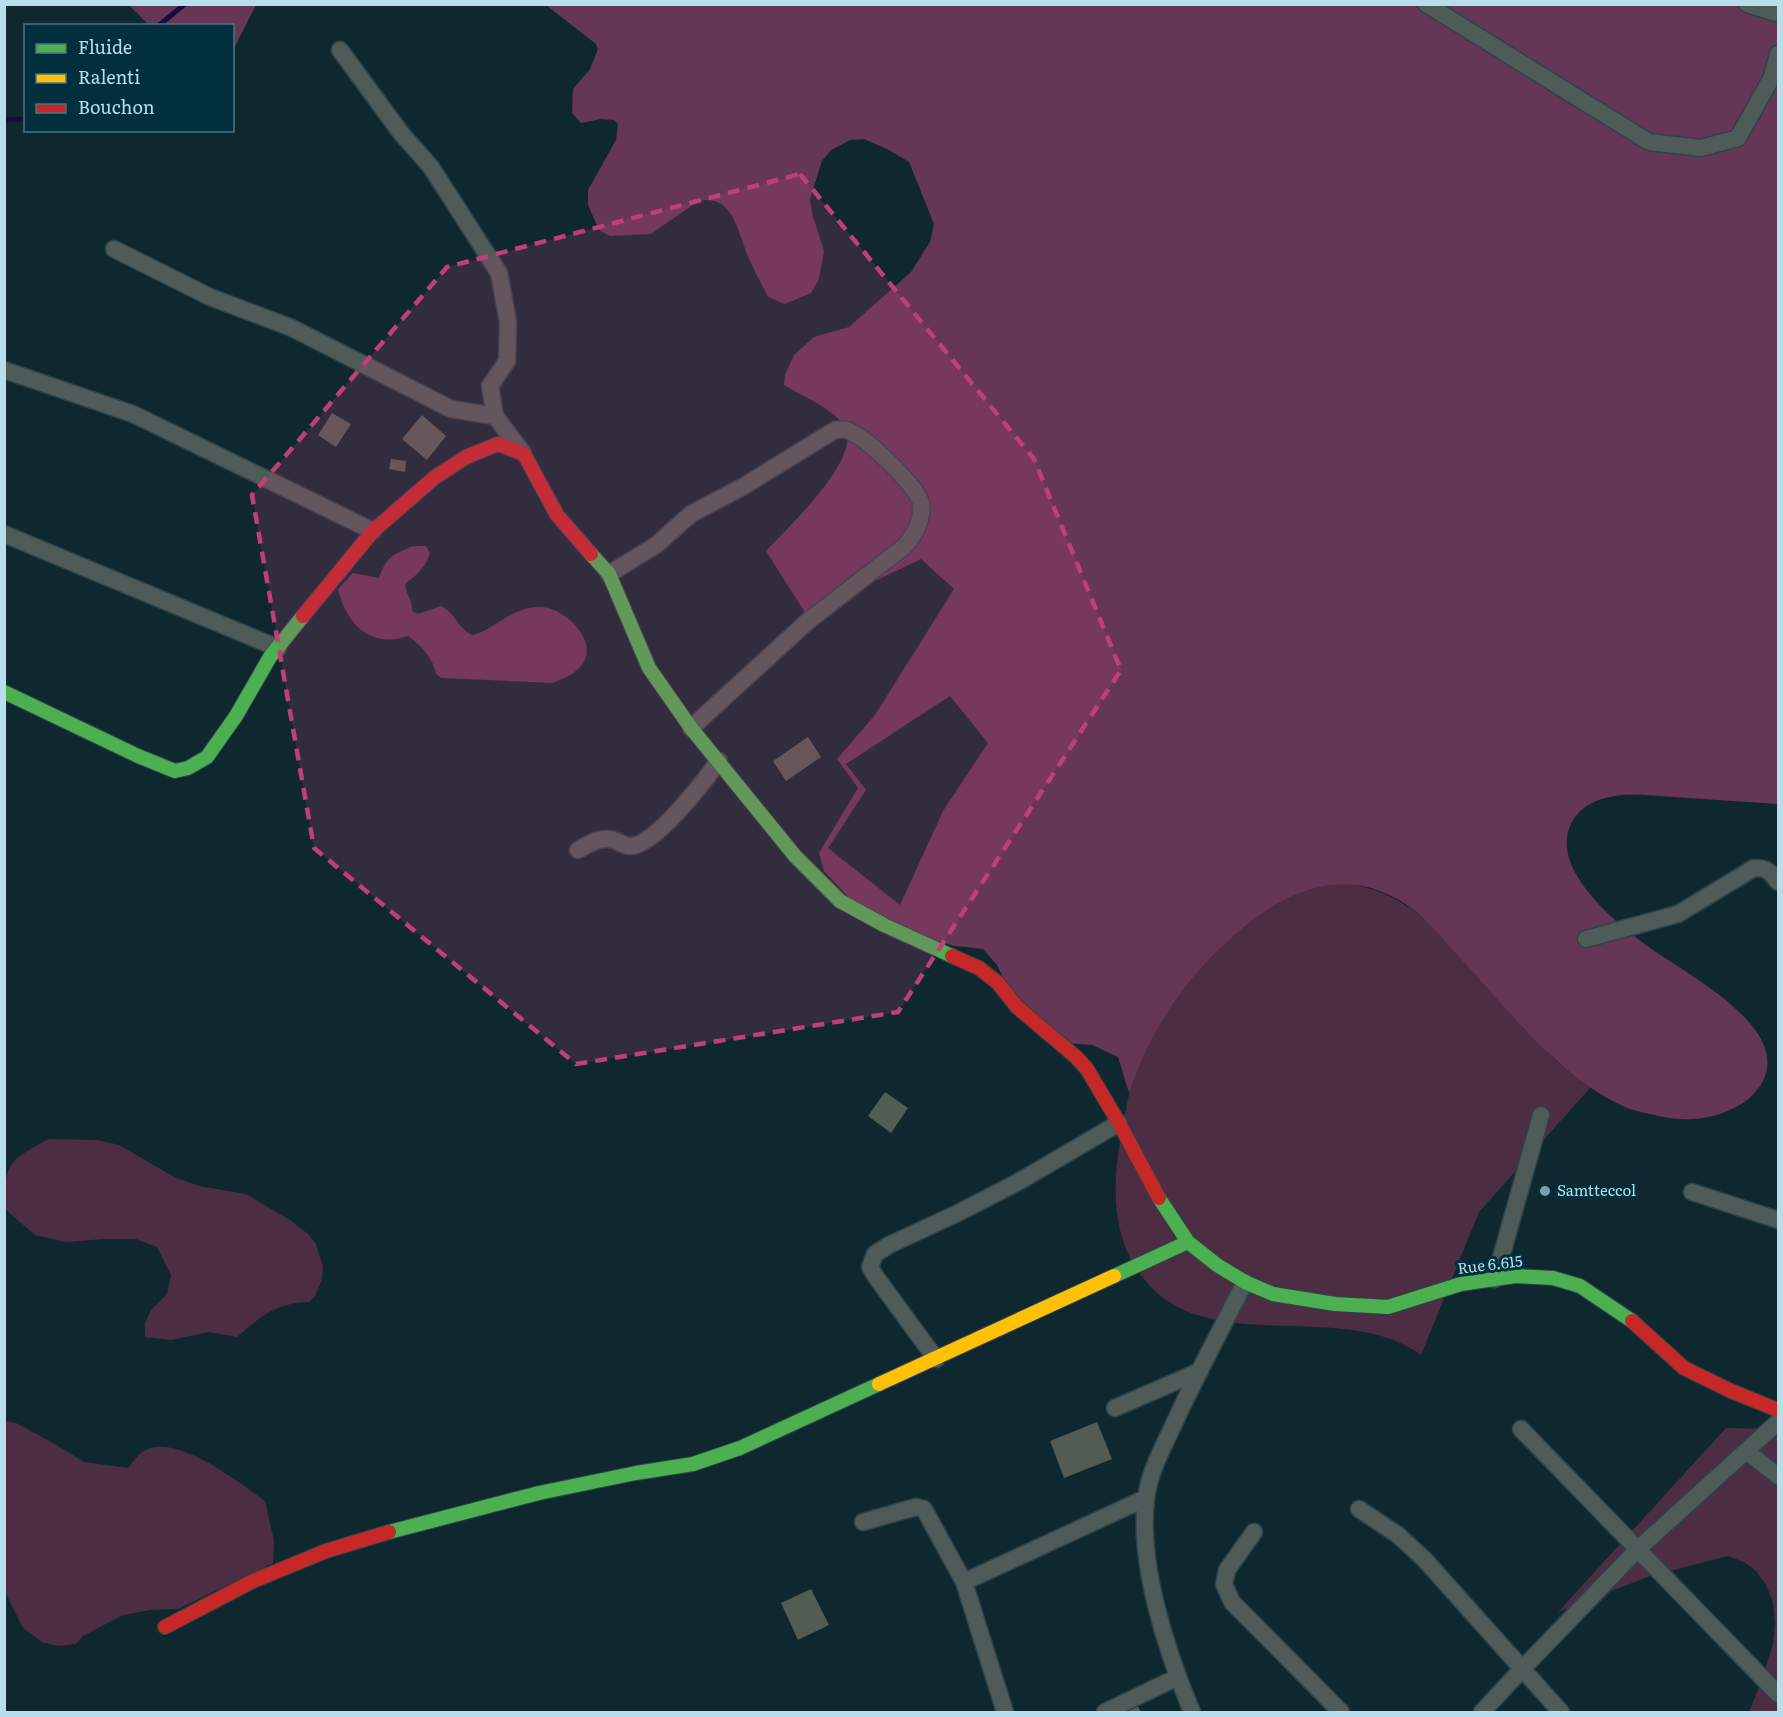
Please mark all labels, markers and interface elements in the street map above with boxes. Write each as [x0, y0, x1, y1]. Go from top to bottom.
legend [24, 24, 234, 132]
text: Fluide [78, 33, 132, 60]
text: Ralenti [78, 63, 140, 90]
text: Bouchon [78, 93, 155, 120]
place label: Samtteccol [1557, 1178, 1636, 1201]
marker: Samtteccol [1538, 1184, 1552, 1198]
street label: Rue 6.615 [1456, 1248, 1524, 1279]

